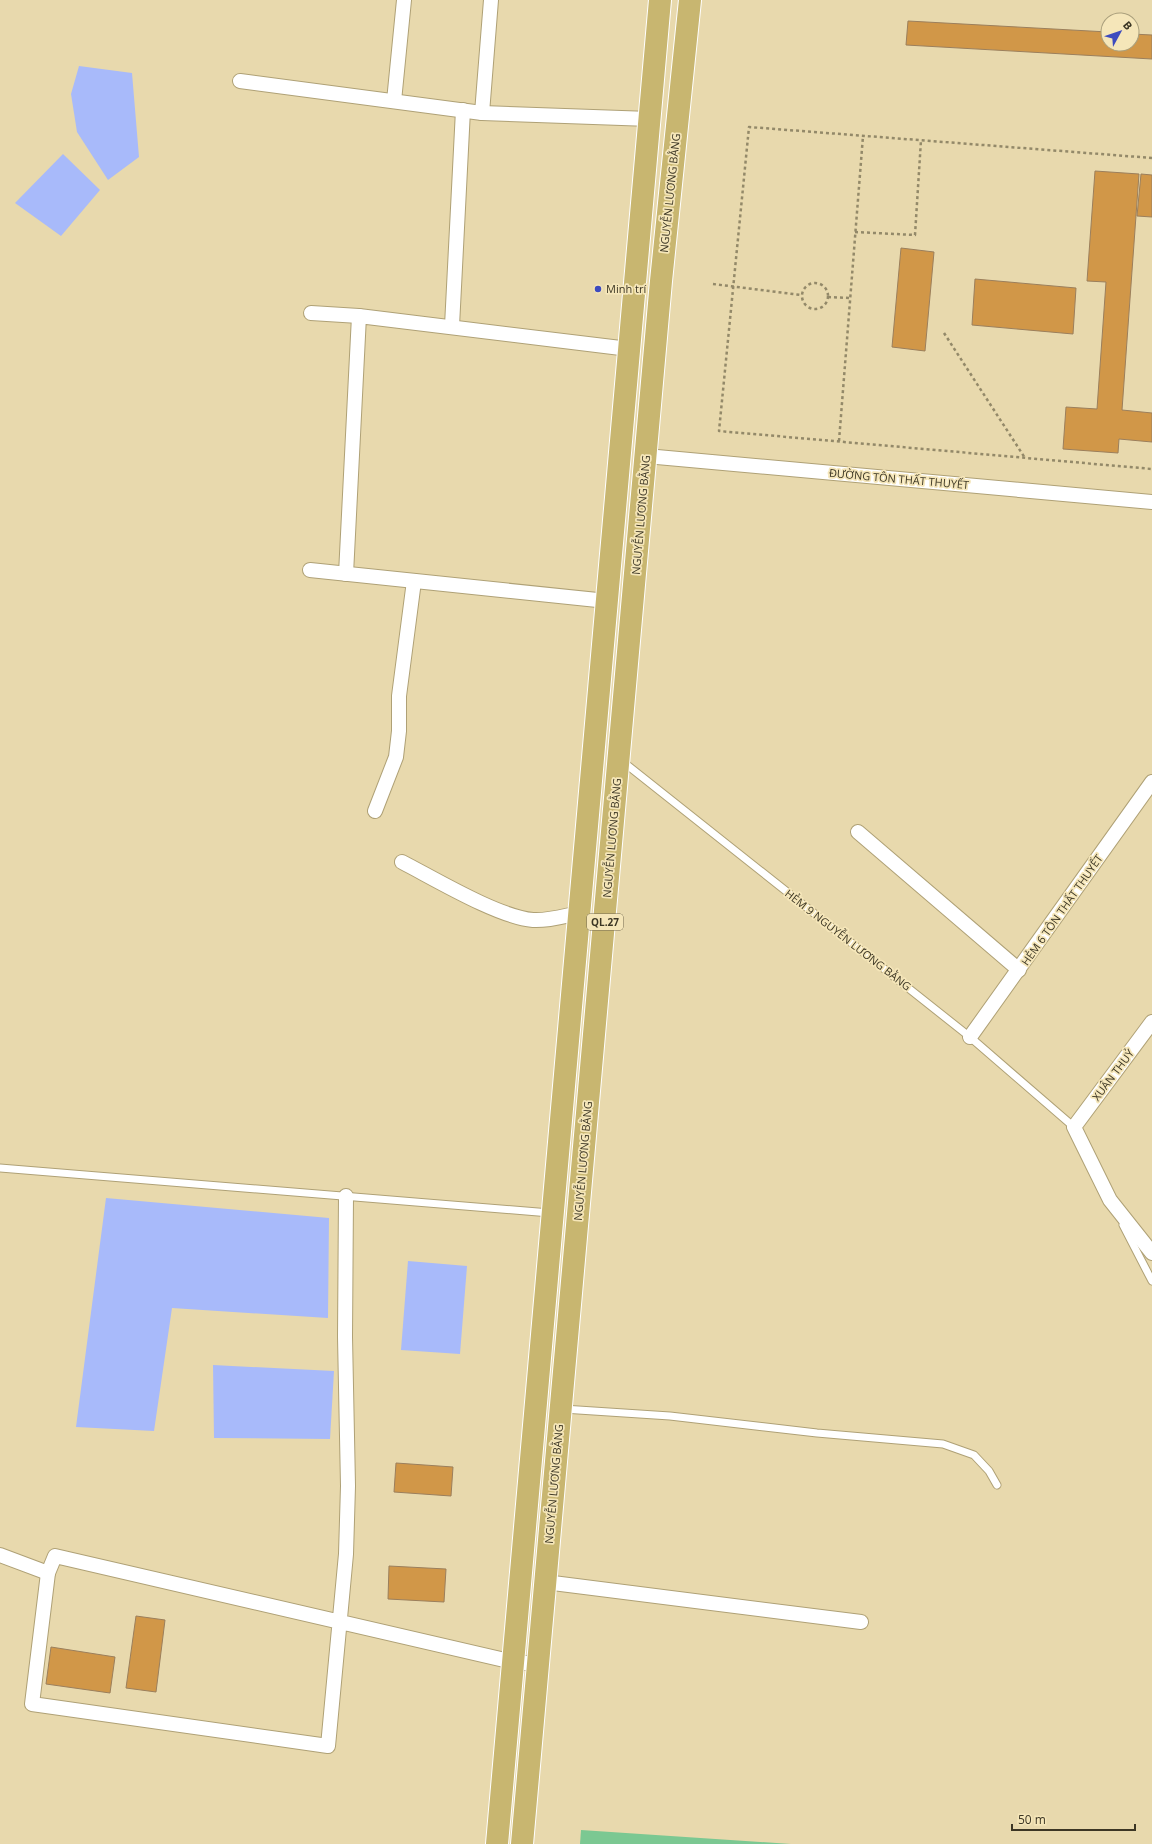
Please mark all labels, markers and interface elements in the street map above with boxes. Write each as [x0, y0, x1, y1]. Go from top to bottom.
north arrow [1100, 12, 1140, 52]
text: B [1120, 18, 1136, 33]
street label: NGUYỄN LƯƠNG BẰNG [656, 132, 683, 253]
place label: Minh trí [606, 281, 646, 296]
marker: Minh trí [593, 284, 603, 294]
street label: NGUYỄN LƯƠNG BẰNG [628, 455, 653, 575]
street label: ĐƯỜNG TÔN THẤT THUYẾT [828, 465, 970, 492]
street label: NGUYỄN LƯƠNG BẰNG [599, 778, 624, 898]
street label: HẺM 6 TÔN THẤT THUYẾT [1017, 851, 1106, 968]
street label: HẺM 9 NGUYỄN LƯƠNG BẰNG [782, 886, 914, 994]
road number: QL.27 [587, 914, 623, 930]
street label: XUÂN THUỶ [1088, 1045, 1137, 1103]
street label: NGUYỄN LƯƠNG BẰNG [570, 1101, 595, 1221]
street label: NGUYỄN LƯƠNG BẰNG [541, 1424, 566, 1544]
scale bar [1012, 1806, 1135, 1832]
text: 50 m [1018, 1811, 1046, 1828]

